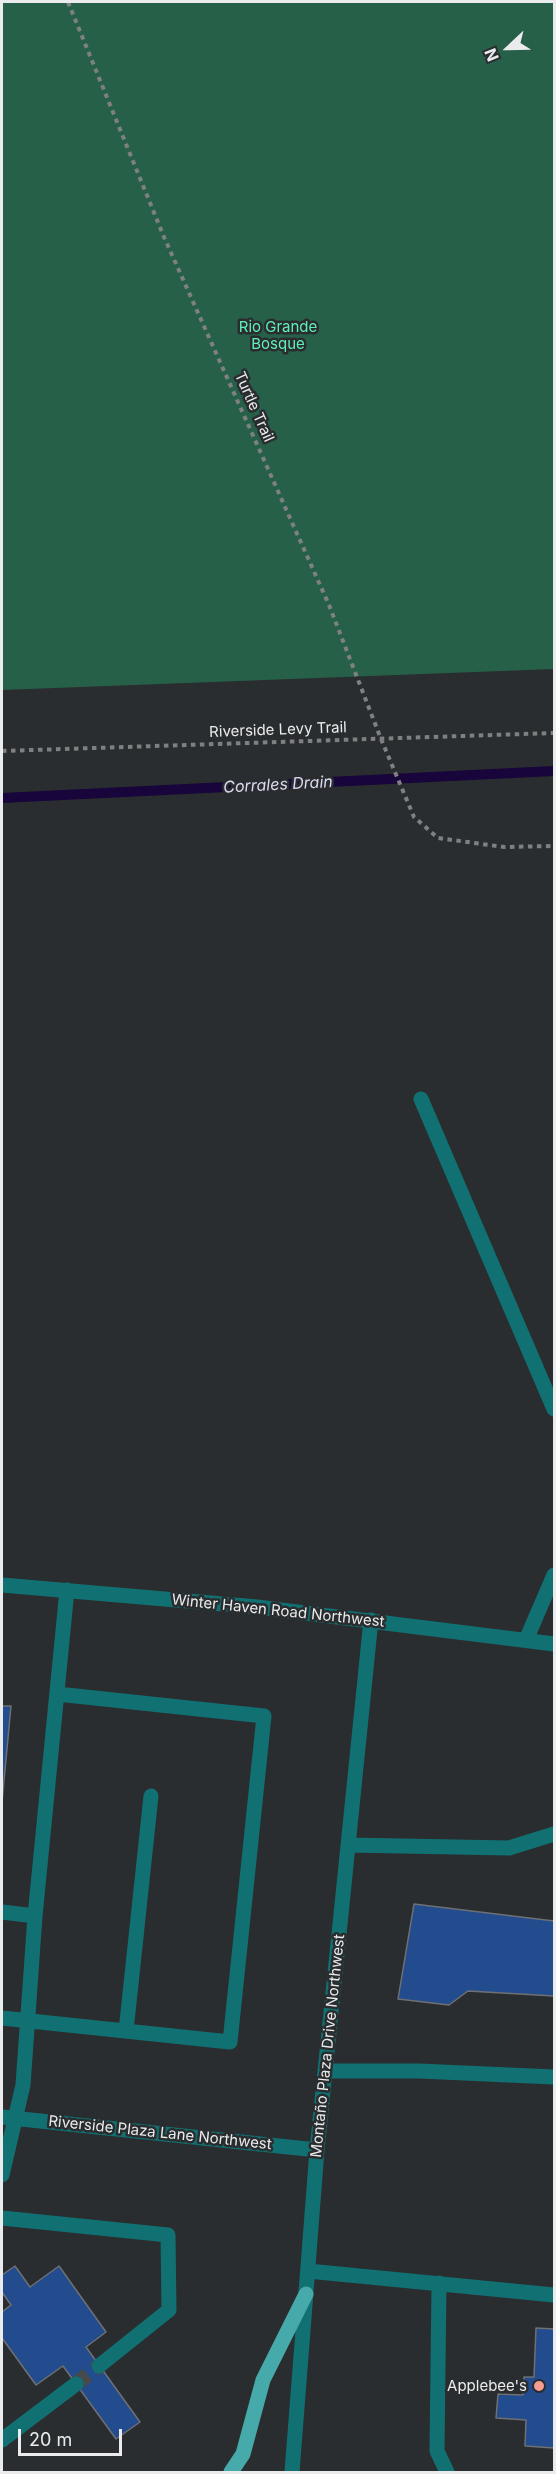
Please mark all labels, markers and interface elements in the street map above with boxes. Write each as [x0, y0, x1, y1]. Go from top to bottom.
north arrow [478, 18, 538, 78]
text: N [480, 45, 503, 64]
park label: Rio Grande Bosque [239, 318, 317, 353]
street label: Turtle Trail [231, 369, 277, 445]
street label: Riverside Levy Trail [209, 719, 347, 741]
water label: Corrales Drain [223, 773, 333, 797]
street label: Winter Haven Road Northwest [171, 1591, 385, 1631]
street label: Montaño Plaza Drive Northwest [307, 1933, 349, 2159]
street label: Riverside Plaza Lane Northwest [48, 2112, 272, 2154]
place label: Applebee's [447, 2377, 527, 2395]
marker: Applebee's [532, 2379, 546, 2393]
scale bar [21, 2417, 124, 2455]
text: 20 m [29, 2429, 72, 2450]

